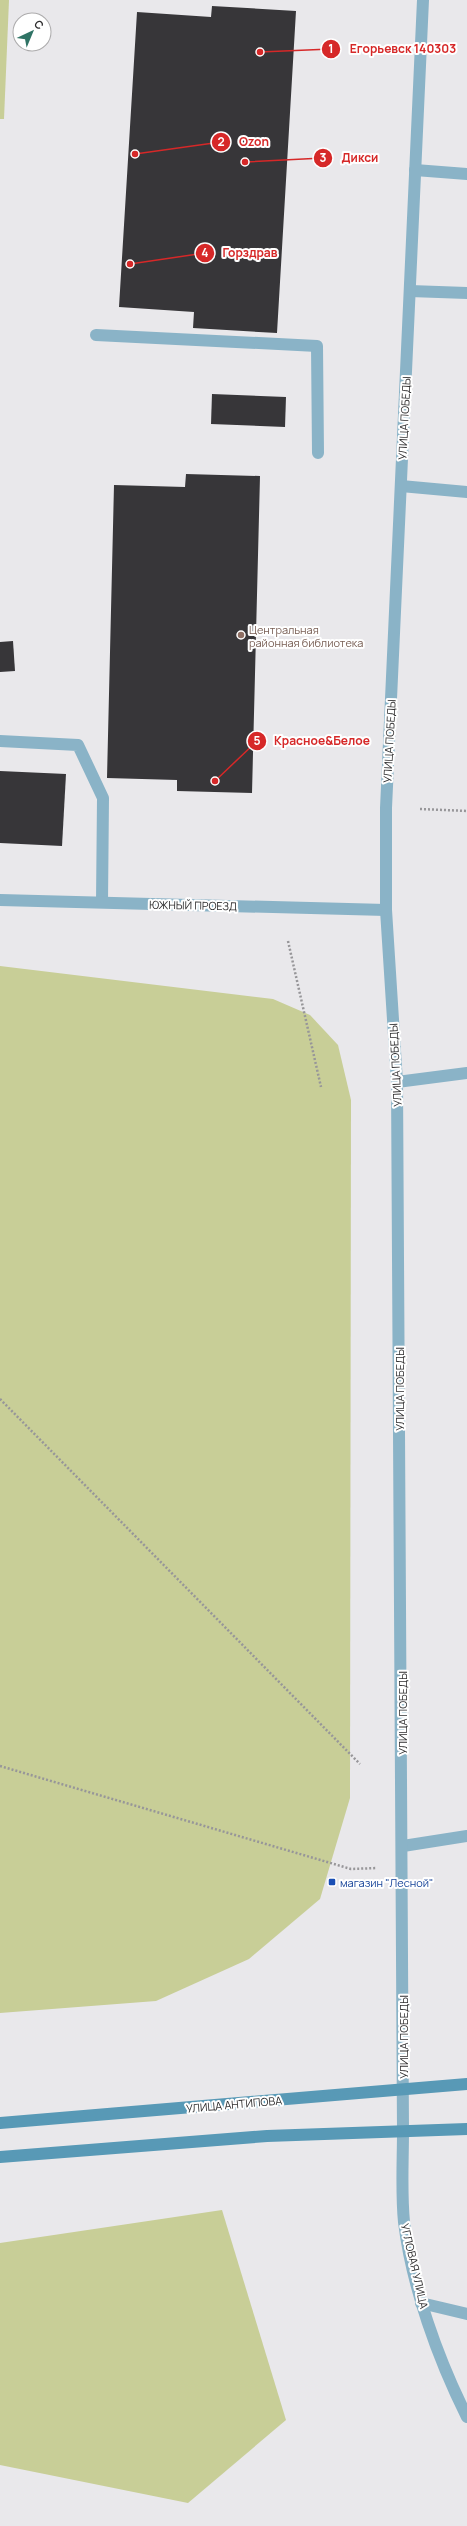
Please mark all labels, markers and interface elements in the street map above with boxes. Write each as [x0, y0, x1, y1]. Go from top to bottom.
north arrow [12, 12, 52, 52]
text: С [31, 16, 47, 33]
callout: Егорьевск 140303 [321, 37, 464, 61]
text: 1 [328, 40, 334, 57]
text: Егорьевск 140303 [350, 40, 456, 57]
callout: Ozon [211, 130, 277, 154]
text: 2 [217, 133, 225, 150]
text: Ozon [239, 133, 269, 150]
callout: Дикси [313, 146, 386, 170]
text: 3 [320, 149, 327, 166]
text: Дикси [342, 149, 378, 166]
callout: Горздрав [195, 241, 286, 265]
text: 4 [201, 244, 209, 261]
text: Горздрав [222, 244, 278, 261]
street label: УЛИЦА ПОБЕДЫ [394, 376, 414, 460]
place label: Центральная районная библиотека [249, 622, 363, 650]
marker: Центральная районная библиотека [236, 630, 246, 640]
street label: УЛИЦА ПОБЕДЫ [379, 699, 399, 783]
callout: Красное&Белое [247, 729, 378, 753]
text: 5 [253, 732, 261, 749]
text: Красное&Белое [274, 732, 370, 749]
street label: ЮЖНЫЙ ПРОЕЗД [149, 897, 237, 913]
street label: УЛИЦА ПОБЕДЫ [385, 1023, 405, 1107]
street label: УЛИЦА ПОБЕДЫ [392, 1347, 407, 1431]
street label: УЛИЦА ПОБЕДЫ [395, 1671, 410, 1755]
place label: магазин "Лесной" [340, 1875, 433, 1890]
marker: магазин "Лесной" [327, 1877, 337, 1887]
street label: УЛИЦА ПОБЕДЫ [396, 1995, 411, 2079]
street label: УЛИЦА АНТИПОВА [185, 2092, 283, 2116]
street label: УГЛОВАЯ УЛИЦА [398, 2222, 432, 2310]

